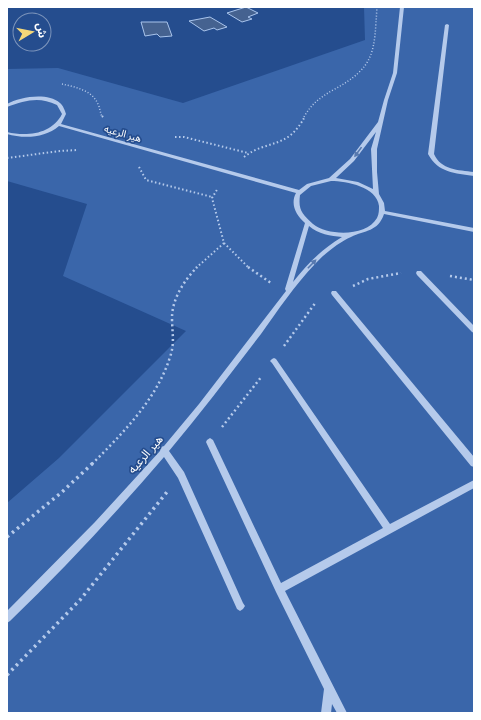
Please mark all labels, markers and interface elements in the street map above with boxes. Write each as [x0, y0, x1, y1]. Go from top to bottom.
north arrow [12, 12, 52, 52]
text: ش [34, 22, 50, 39]
street label: هير الرعيه [103, 122, 143, 145]
one-way arrow [354, 146, 362, 157]
one-way arrow [307, 259, 317, 269]
street label: هير الرعيه [124, 432, 166, 476]

